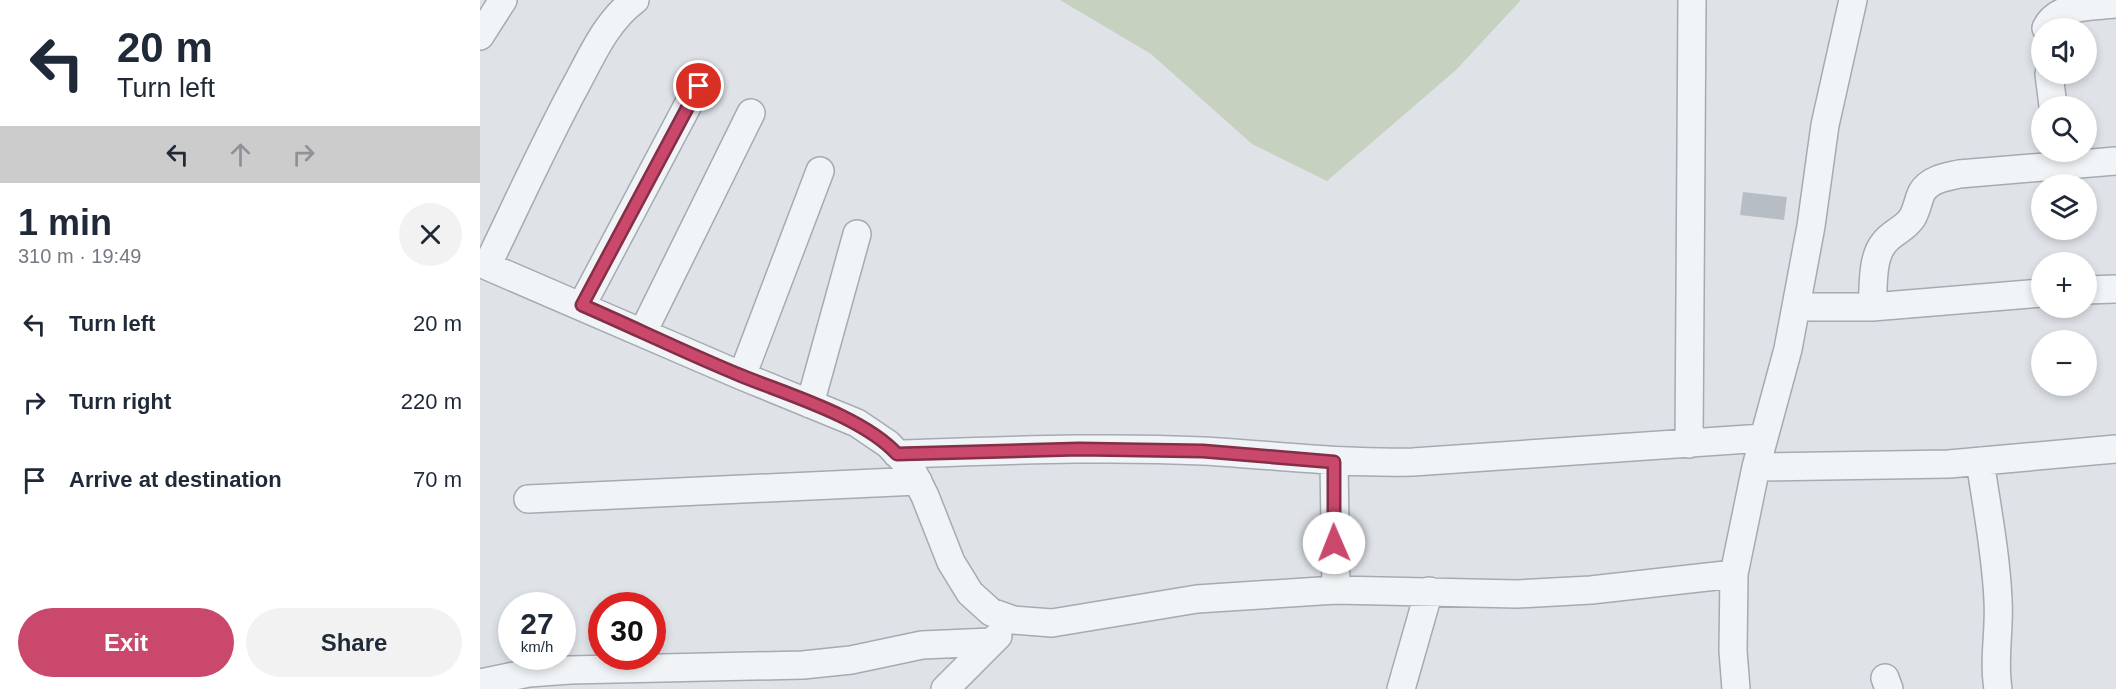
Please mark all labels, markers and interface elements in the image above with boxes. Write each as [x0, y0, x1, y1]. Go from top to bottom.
map controls [2031, 18, 2097, 396]
button: sound [2031, 18, 2097, 84]
icon: left [18, 24, 96, 102]
text: 20 m [117, 24, 213, 71]
pin [673, 60, 724, 111]
icon: arrive [682, 69, 715, 102]
text: Turn left [117, 73, 215, 103]
button: search [2031, 96, 2097, 162]
icon: left [161, 138, 194, 171]
icon: ahead [224, 138, 257, 171]
icon: right [287, 138, 320, 171]
button: layers [2031, 174, 2097, 240]
text: 1 min [18, 202, 112, 243]
button: close [399, 203, 462, 266]
text: 310 m · 19:49 [18, 245, 141, 267]
button: + [2031, 252, 2097, 318]
icon: left [18, 308, 51, 341]
text: Turn left [69, 311, 155, 336]
text: 20 m [413, 311, 462, 336]
button: − [2031, 330, 2097, 396]
icon: right [18, 386, 51, 419]
text: Turn right [69, 389, 171, 414]
text: 220 m [401, 389, 462, 414]
icon: arrive [18, 464, 51, 497]
text: Arrive at destination [69, 467, 282, 492]
text: 70 m [413, 467, 462, 492]
position arrow [1302, 511, 1366, 575]
speed limit sign: 30 [588, 592, 666, 670]
text: 27 [520, 607, 554, 640]
button: Exit [18, 608, 234, 677]
button: Share [246, 608, 462, 677]
text: km/h [521, 638, 553, 655]

